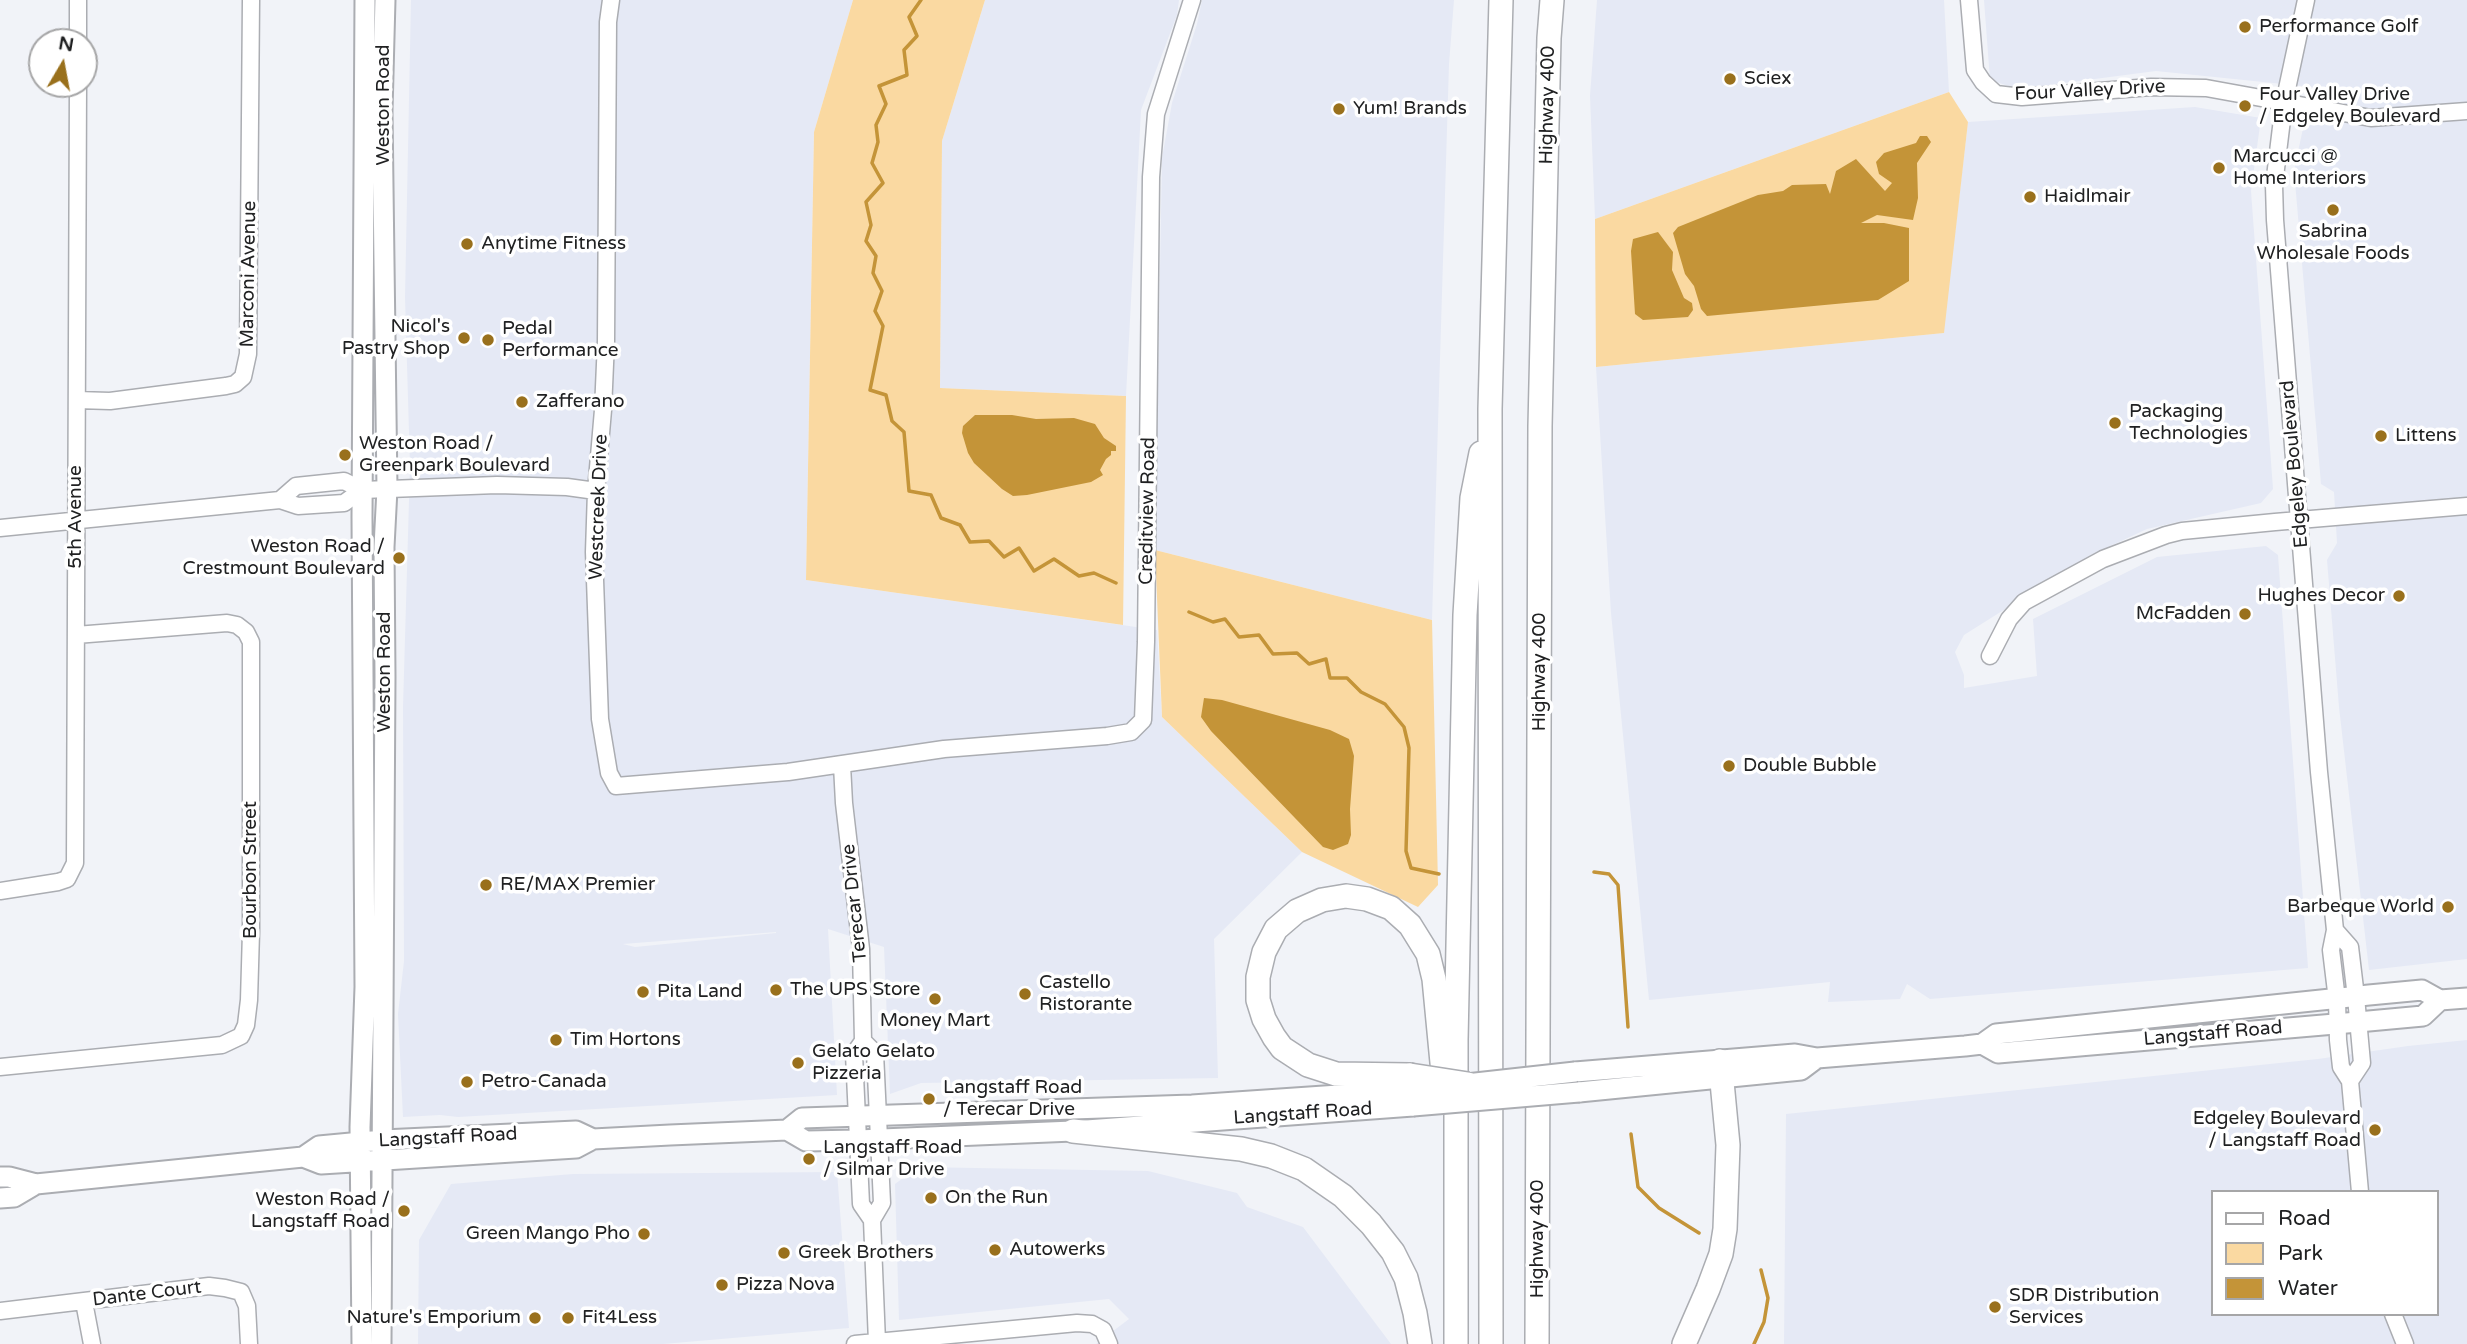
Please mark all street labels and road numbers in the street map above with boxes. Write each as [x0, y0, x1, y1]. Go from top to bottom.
street label: Weston Road [373, 44, 395, 166]
street label: Highway 400 [1536, 45, 1560, 165]
street label: Four Valley Drive [2014, 76, 2166, 106]
street label: Marconi Avenue [236, 200, 262, 348]
street label: Edgeley Boulevard [2276, 379, 2314, 549]
street label: Westcreek Drive [585, 434, 613, 580]
street label: Creditview Road [1135, 437, 1161, 585]
street label: 5th Avenue [65, 465, 87, 569]
street label: Weston Road [374, 611, 396, 733]
street label: Highway 400 [1529, 613, 1551, 731]
street label: Bourbon Street [240, 801, 262, 939]
street label: Terecar Drive [837, 843, 873, 963]
street label: Langstaff Road [2143, 1017, 2283, 1051]
street label: Langstaff Road [1233, 1098, 1373, 1130]
street label: Langstaff Road [378, 1123, 518, 1153]
street label: Highway 400 [1527, 1180, 1549, 1298]
street label: Dante Court [91, 1276, 203, 1312]

